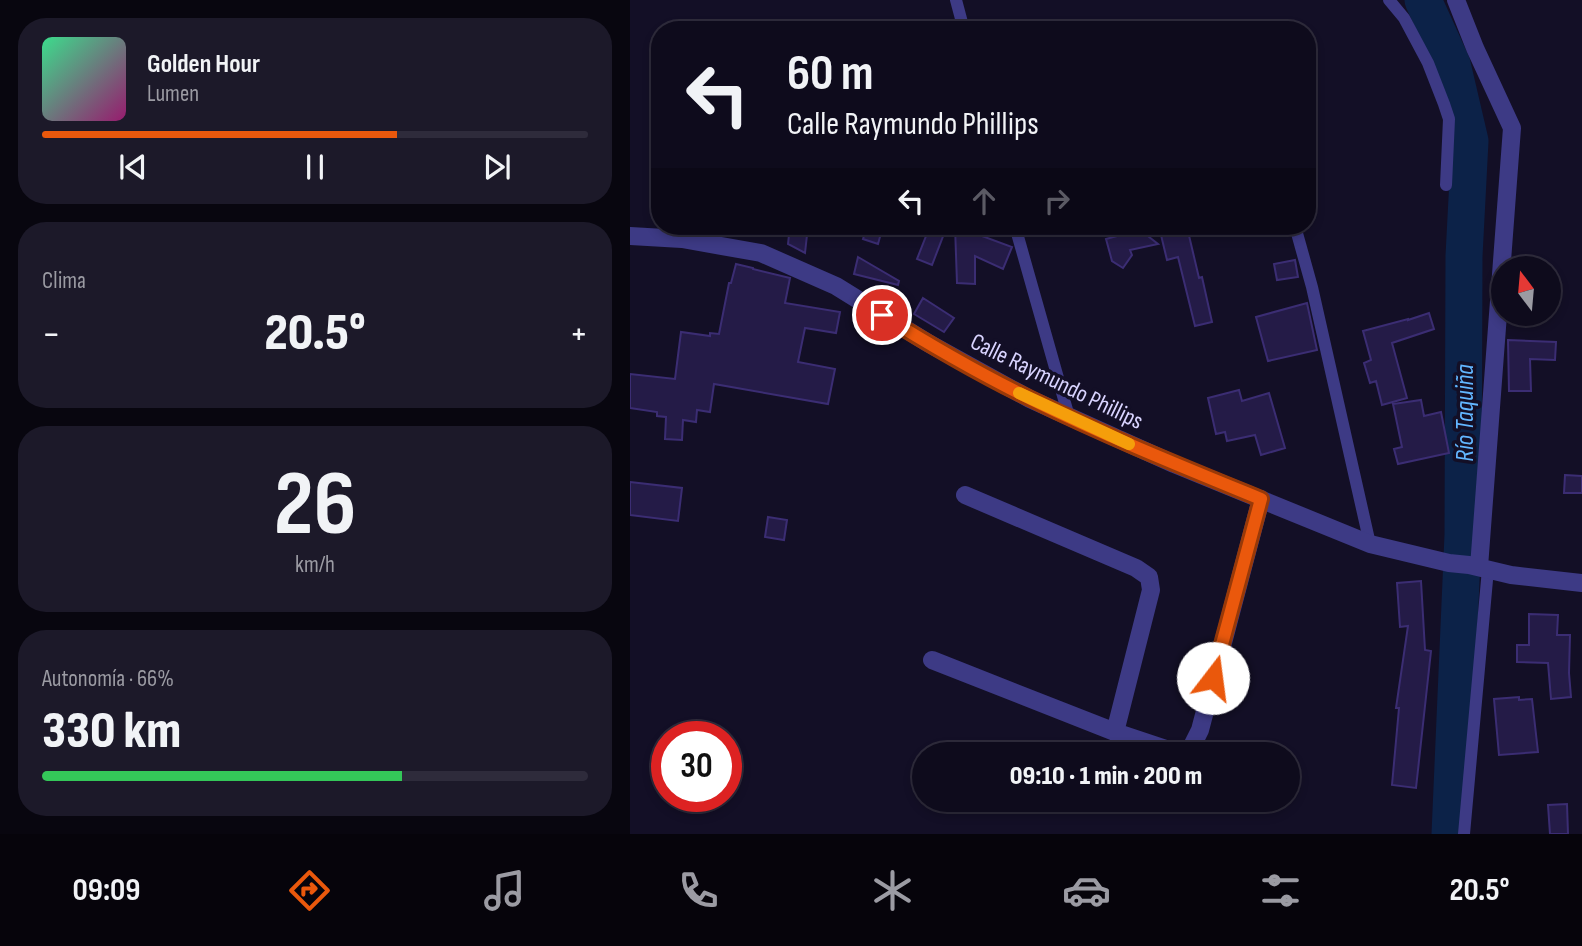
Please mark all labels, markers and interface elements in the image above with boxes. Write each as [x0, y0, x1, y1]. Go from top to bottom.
text: 60 m [787, 45, 874, 104]
text: Golden Hour [147, 49, 260, 80]
icon: left [672, 49, 763, 140]
text: Lumen [147, 80, 199, 108]
text: Calle Raymundo Phillips [787, 105, 1039, 144]
icon: previous [114, 148, 152, 186]
icon: pause [296, 148, 334, 186]
icon: next [478, 148, 516, 186]
icon: left [892, 182, 930, 220]
icon: ahead [965, 182, 1003, 220]
icon: right [1038, 182, 1076, 220]
north arrow [1491, 256, 1561, 326]
map controls [1491, 256, 1561, 326]
text: Clima [42, 267, 86, 295]
pin [852, 285, 912, 345]
icon: arrive [863, 296, 901, 334]
text: 20.5° [264, 302, 366, 365]
text: − [42, 312, 61, 357]
text: + [569, 312, 588, 357]
street label: Calle Raymundo Phillips [966, 327, 1148, 436]
water label: Río Taquiña [1450, 364, 1481, 462]
text: 26 [274, 451, 356, 560]
text: km/h [295, 551, 335, 579]
position arrow [1176, 641, 1250, 715]
text: Autonomía · 66% [42, 665, 174, 693]
text: 330 km [42, 700, 181, 763]
speed limit sign: 30 [651, 721, 742, 812]
text: 09:10 · 1 min · 200 m [1010, 761, 1202, 792]
icon: directions [285, 866, 334, 915]
icon: music [480, 866, 529, 915]
icon: phone [674, 866, 723, 915]
icon: climate [868, 866, 917, 915]
icon: car [1062, 866, 1111, 915]
icon: filters [1256, 866, 1305, 915]
text: 09:09 [73, 871, 140, 910]
text: 20.5° [1450, 871, 1509, 910]

